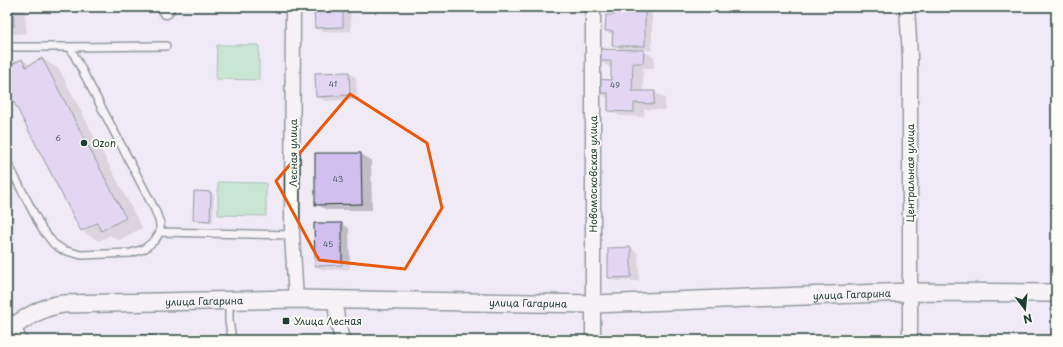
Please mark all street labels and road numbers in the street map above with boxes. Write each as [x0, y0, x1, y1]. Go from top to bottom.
street label: Новомосковская улица [585, 115, 600, 233]
street label: Лесная улица [285, 118, 300, 187]
street label: Центральная улица [902, 123, 917, 222]
street label: улица Гагарина [813, 285, 892, 303]
street label: улица Гагарина [165, 292, 244, 309]
street label: улица Гагарина [489, 294, 568, 311]

